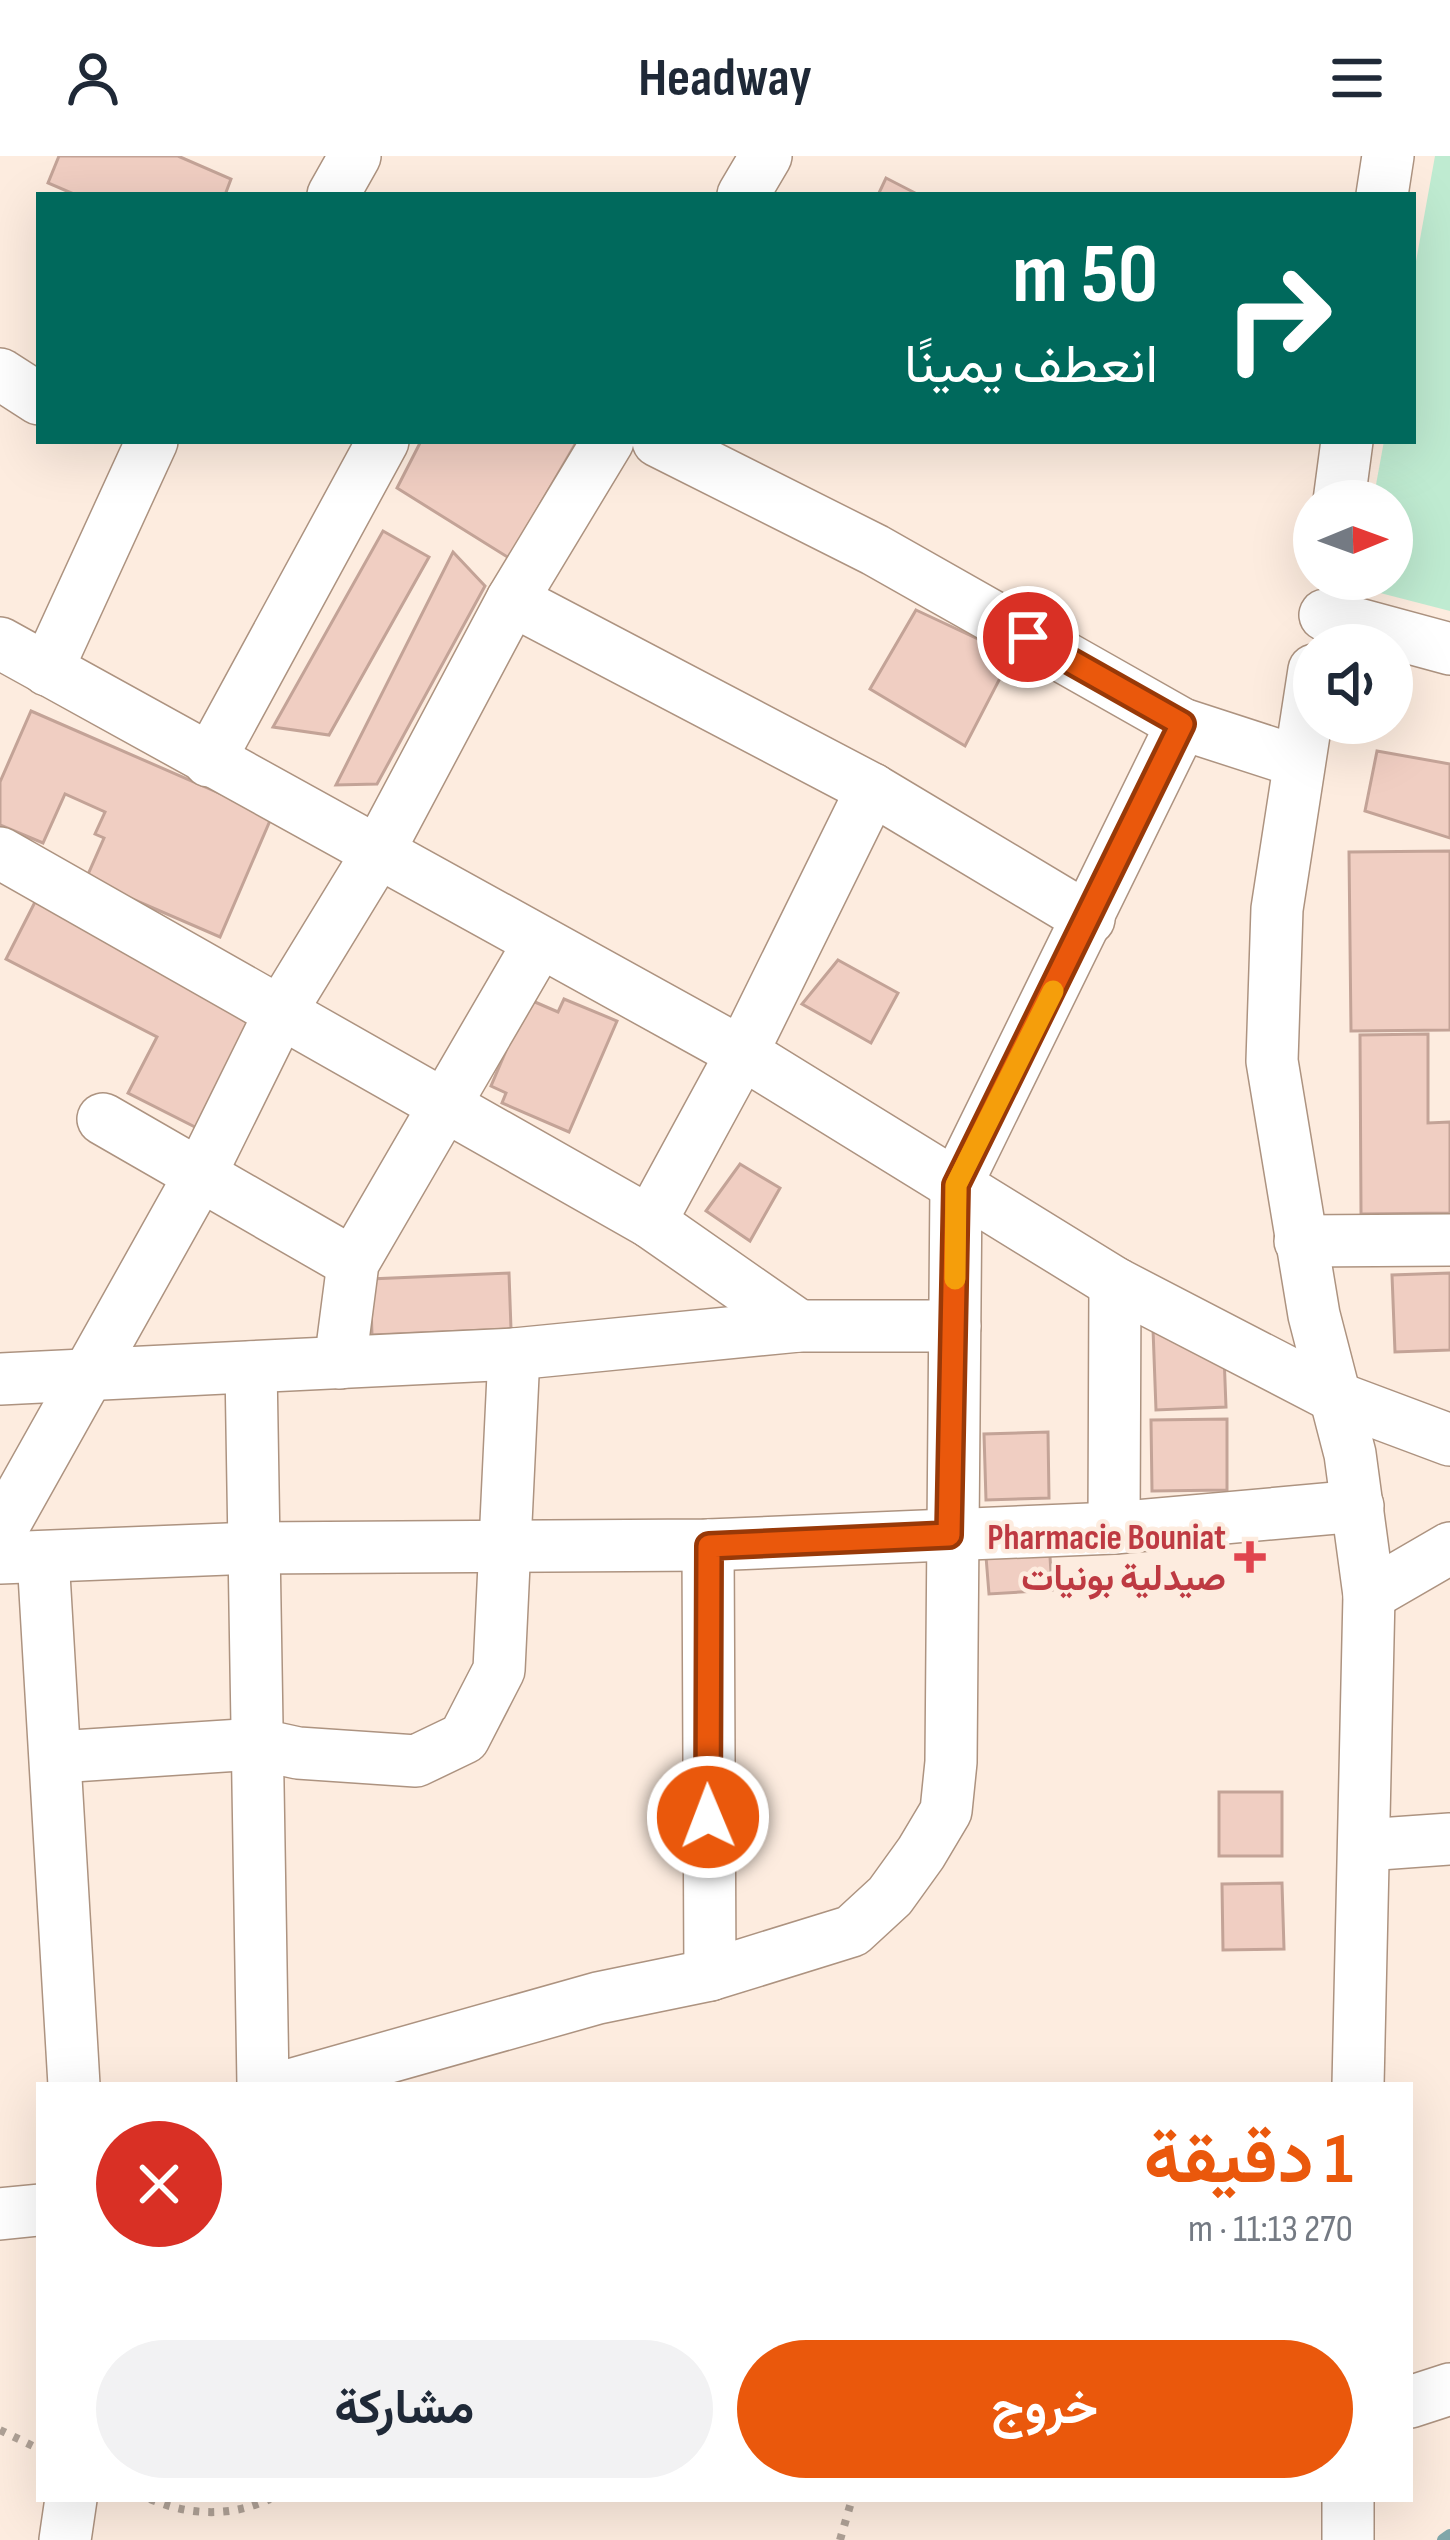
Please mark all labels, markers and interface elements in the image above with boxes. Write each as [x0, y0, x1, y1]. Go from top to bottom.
icon: person [60, 45, 126, 111]
icon: menu [1324, 45, 1390, 111]
text: Headway [638, 46, 812, 111]
text: 50 m [1012, 225, 1158, 326]
icon: right [1200, 240, 1356, 396]
text: انعطف يمينًا [904, 333, 1158, 398]
north arrow [1293, 480, 1413, 600]
map controls [1293, 480, 1413, 744]
pin [977, 586, 1079, 688]
icon: arrive [995, 604, 1061, 670]
button: sound [1293, 624, 1413, 744]
place label: Pharmacie Bouniat صيدلية بونيات [987, 1517, 1226, 1601]
marker: Pharmacie Bouniat صيدلية بونيات [1237, 1544, 1263, 1570]
position arrow [645, 1754, 771, 1880]
text: 1 دقيقة [1144, 2117, 1353, 2204]
button: close [96, 2121, 222, 2247]
text: 270 m · 11:13 [1188, 2206, 1353, 2253]
button: مشاركة [96, 2340, 713, 2478]
button: خروج [737, 2340, 1353, 2478]

